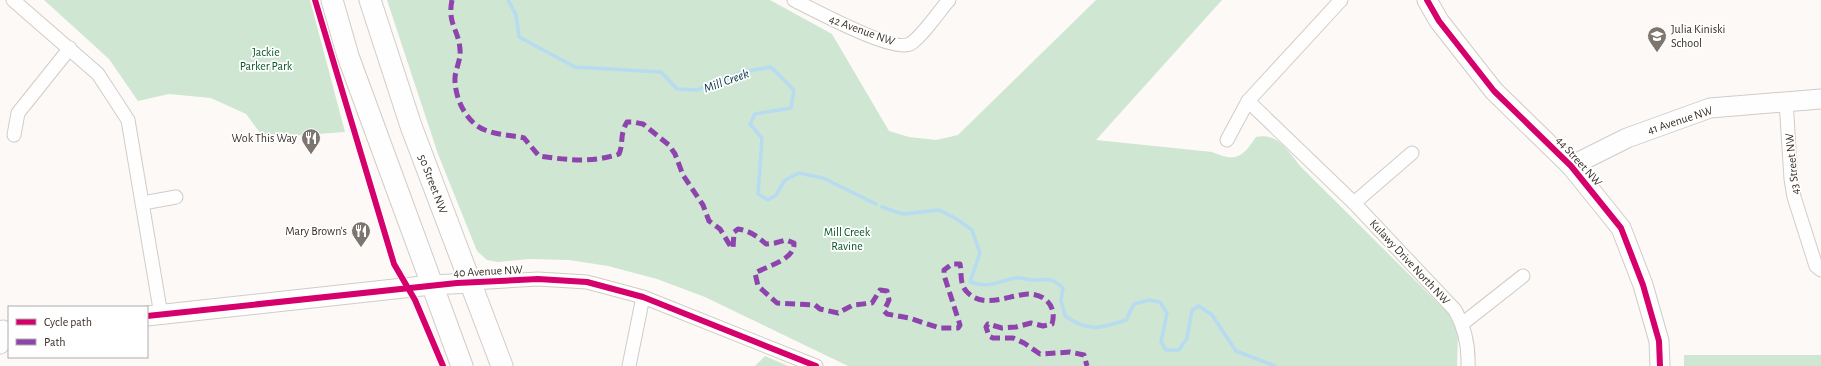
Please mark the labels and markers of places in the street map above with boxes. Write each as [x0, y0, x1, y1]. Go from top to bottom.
place label: Julia Kiniski School [1671, 23, 1726, 49]
school or university icon: Julia Kiniski School [1646, 25, 1668, 53]
restaurant icon: Wok This Way [300, 127, 322, 155]
place label: Wok This Way [232, 132, 297, 145]
restaurant icon: Mary Brown's [350, 220, 372, 248]
place label: Mary Brown's [285, 225, 347, 238]

